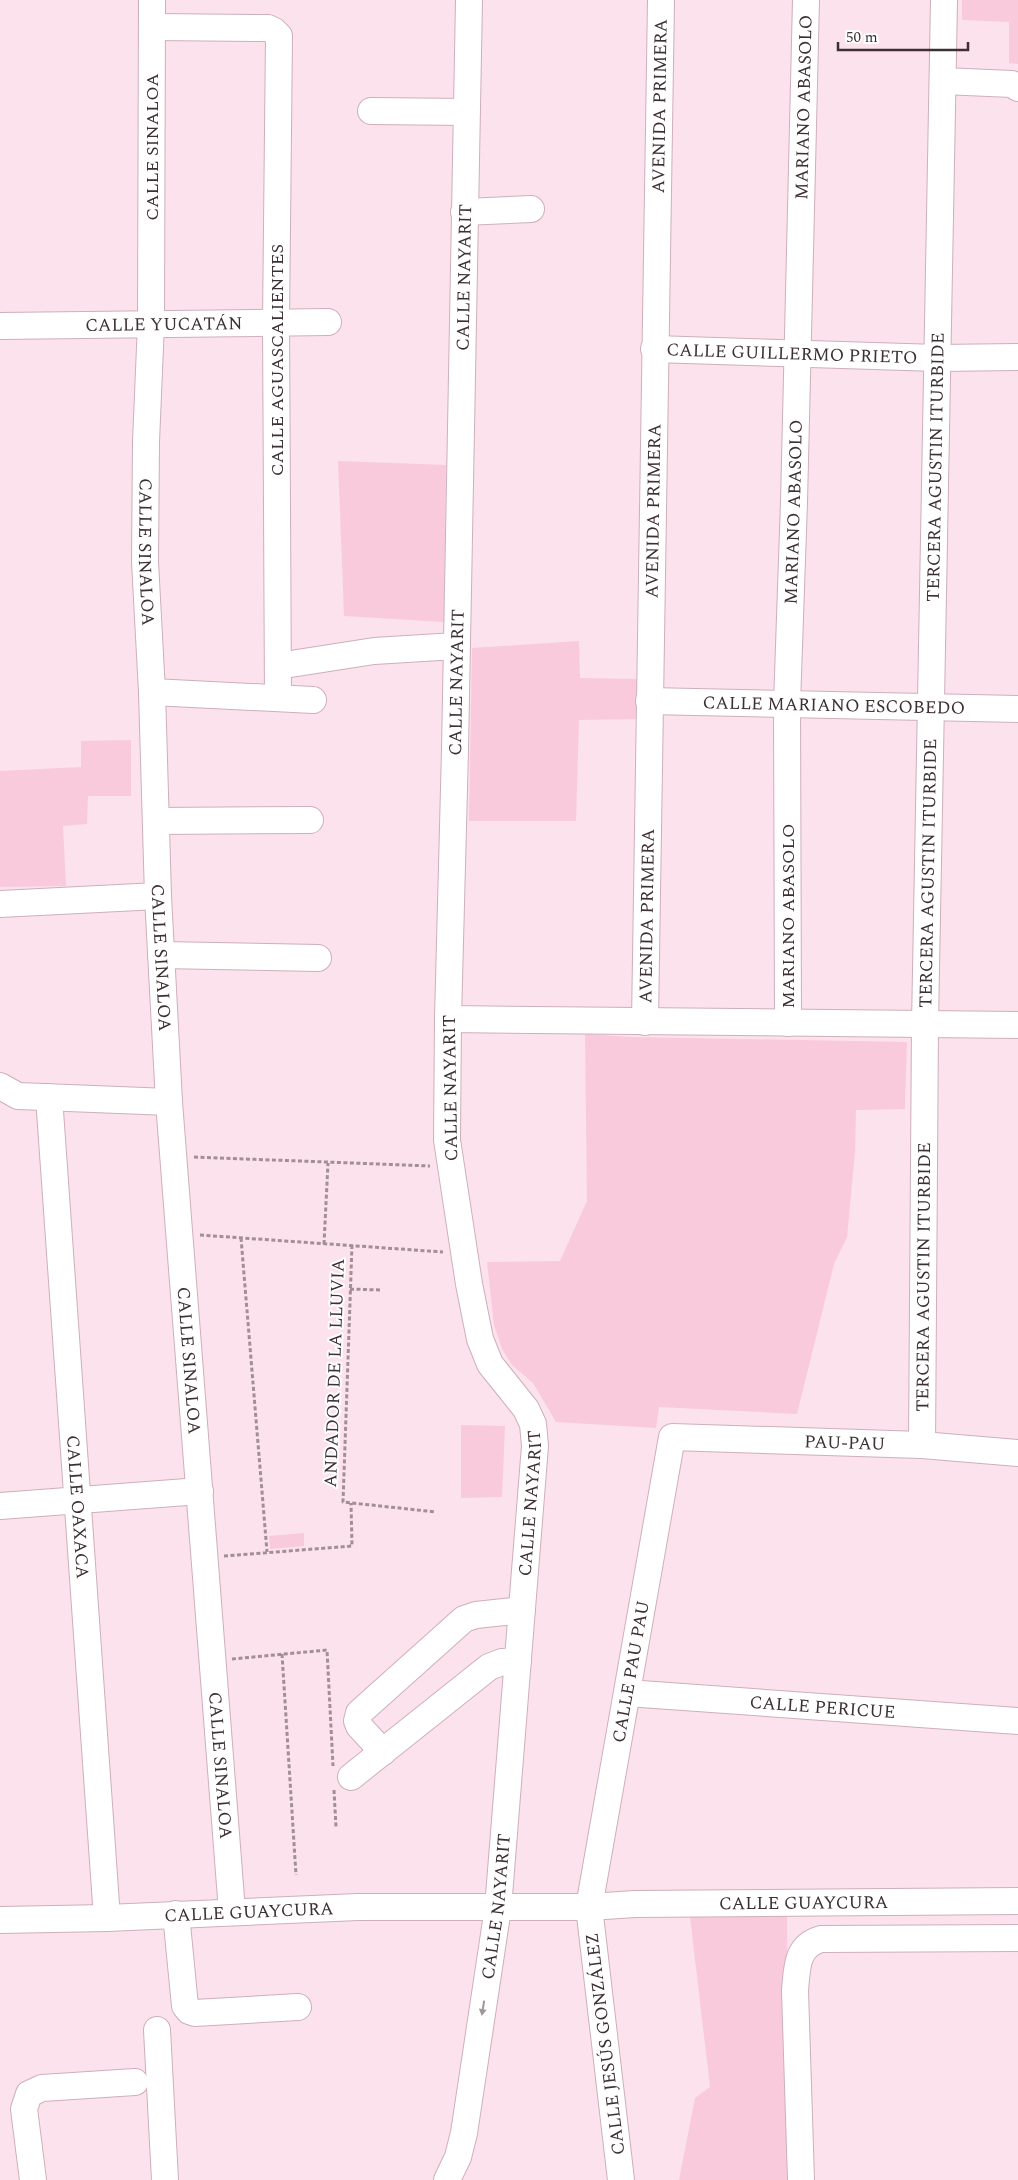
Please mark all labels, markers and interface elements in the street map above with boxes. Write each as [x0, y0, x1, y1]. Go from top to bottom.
street label: MARIANO ABASOLO [788, 14, 820, 200]
street label: AVENIDA PRIMERA [645, 19, 675, 194]
scale bar [838, 20, 968, 52]
text: 50 m [846, 26, 878, 49]
street label: CALLE SINALOA [139, 73, 166, 221]
street label: CALLE NAYARIT [449, 204, 479, 351]
street label: CALLE AGUASCALIENTES [264, 244, 291, 476]
street label: CALLE YUCATÁN [85, 310, 243, 339]
street label: TERCERA AGUSTIN ITURBIDE [920, 332, 952, 602]
street label: CALLE GUILLERMO PRIETO [666, 336, 918, 371]
street label: MARIANO ABASOLO [777, 419, 810, 605]
street label: AVENIDA PRIMERA [639, 424, 668, 599]
street label: CALLE SINALOA [131, 478, 161, 626]
street label: CALLE NAYARIT [442, 609, 472, 756]
street label: CALLE MARIANO ESCOBEDO [702, 689, 966, 722]
street label: TERCERA AGUSTIN ITURBIDE [912, 738, 944, 1008]
street label: MARIANO ABASOLO [775, 823, 802, 1009]
street label: AVENIDA PRIMERA [632, 828, 662, 1004]
street label: CALLE SINALOA [144, 883, 178, 1032]
street label: CALLE NAYARIT [436, 1014, 465, 1162]
street label: TERCERA AGUSTIN ITURBIDE [909, 1142, 938, 1412]
street label: ANDADOR DE LA LLUVIA [317, 1258, 352, 1488]
street label: CALLE SINALOA [169, 1286, 208, 1435]
street label: PAU-PAU [804, 1428, 886, 1458]
street label: CALLE NAYARIT [512, 1429, 549, 1577]
street label: CALLE OAXACA [59, 1434, 96, 1580]
street label: CALLE PAU PAU [605, 1598, 657, 1745]
street label: CALLE PERICUE [749, 1689, 896, 1726]
street label: CALLE SINALOA [201, 1691, 239, 1840]
street label: CALLE NAYARIT [474, 1833, 518, 1981]
street label: CALLE GUAYCURA [719, 1889, 888, 1917]
street label: CALLE GUAYCURA [164, 1895, 334, 1929]
street label: CALLE JESÚS GONZÁLEZ [578, 1931, 633, 2157]
one-way arrow [479, 2000, 487, 2016]

